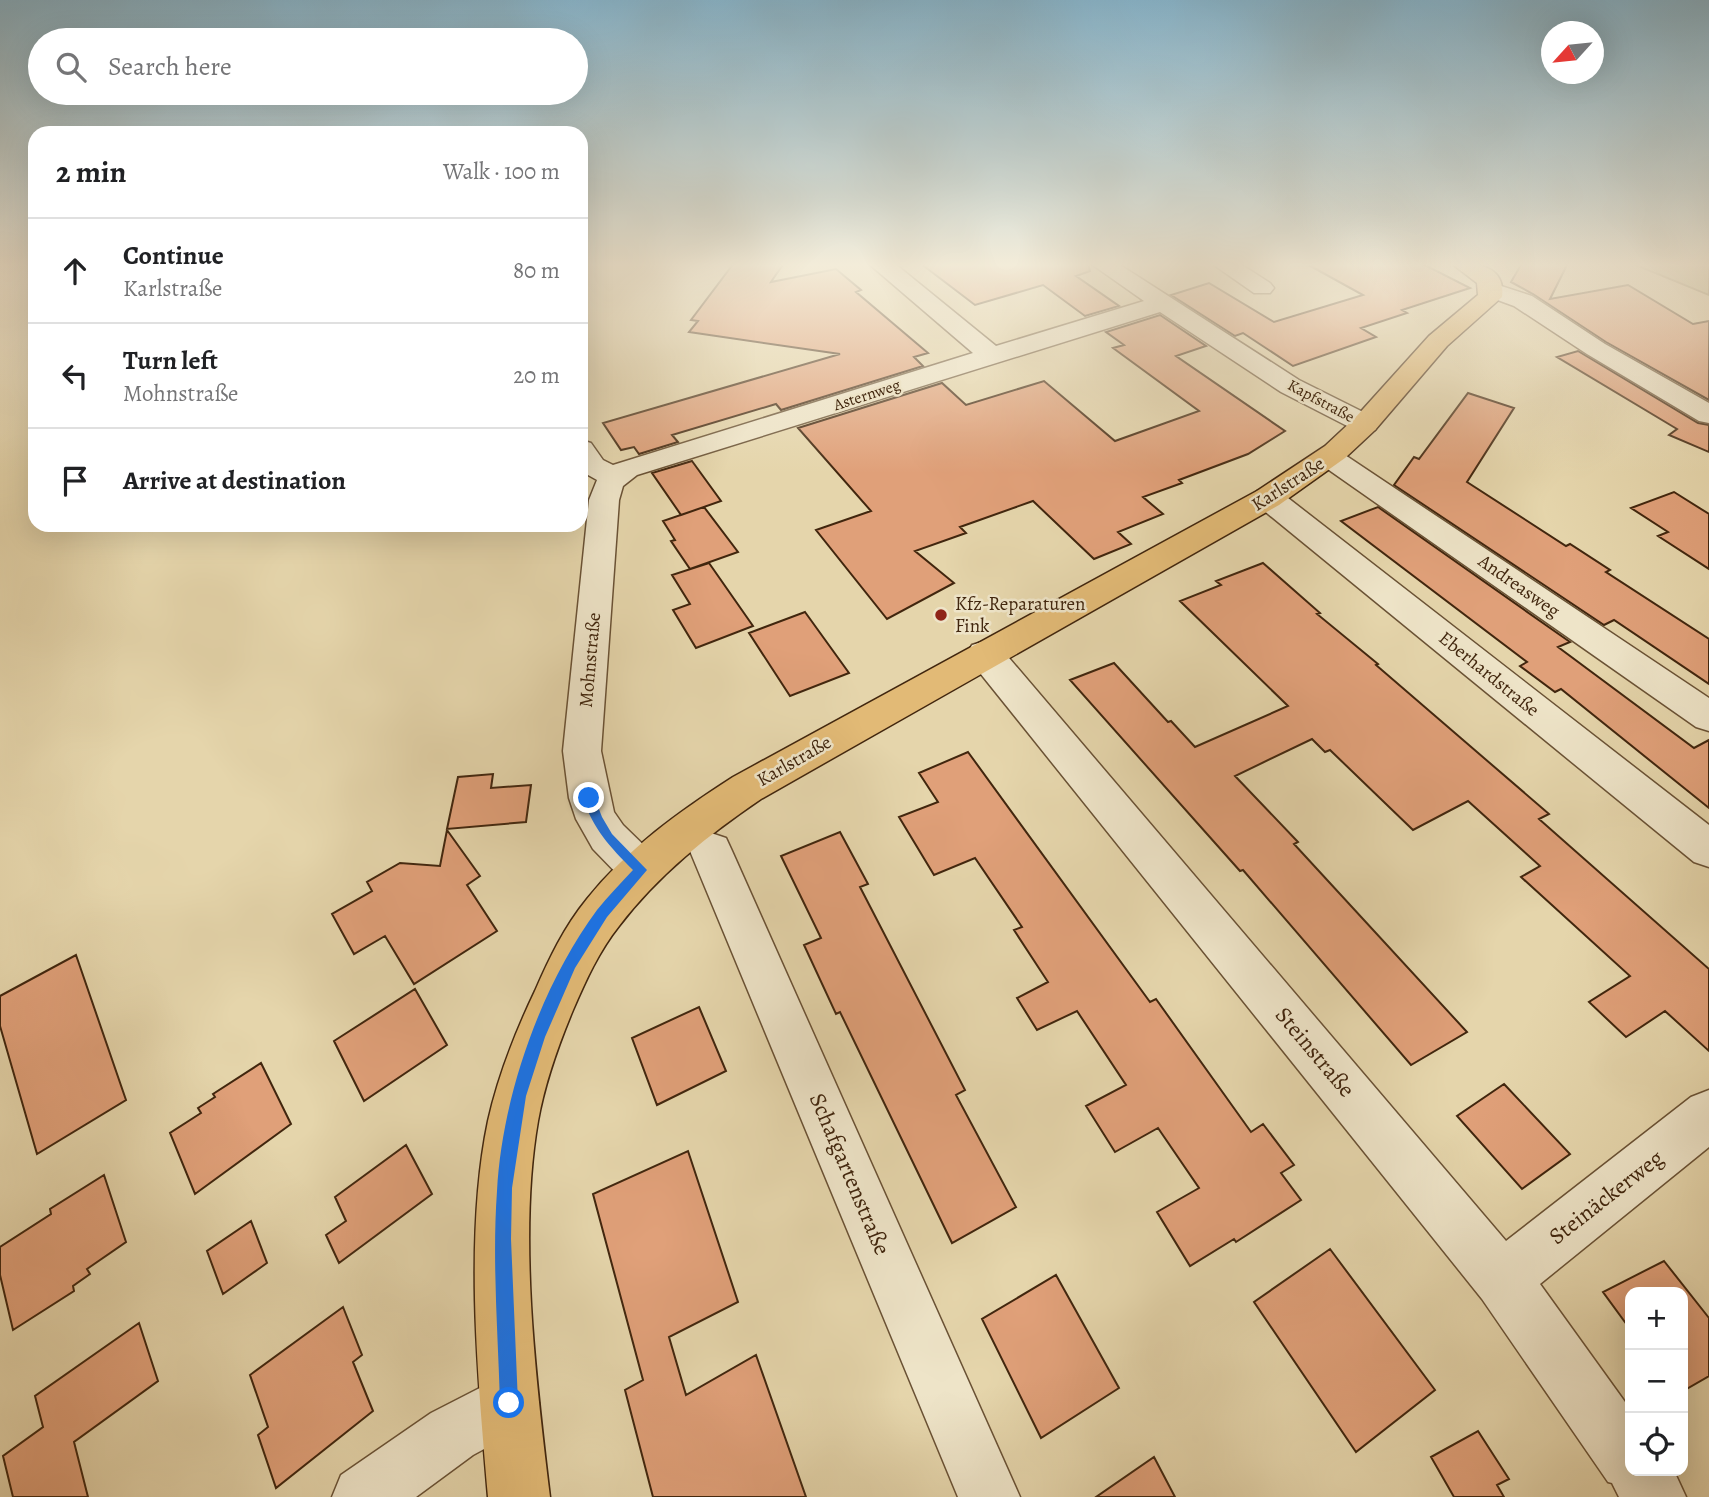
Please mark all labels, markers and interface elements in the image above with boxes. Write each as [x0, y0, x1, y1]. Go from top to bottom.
north arrow [1541, 21, 1604, 84]
search box [28, 28, 588, 105]
icon: search [52, 48, 90, 86]
text: Search here [108, 49, 232, 84]
text: 2 min [56, 152, 126, 192]
text: Walk · 100 m [443, 156, 560, 187]
text: Continue [123, 238, 224, 273]
icon: ahead [56, 252, 94, 290]
text: 80 m [513, 255, 560, 286]
text: Karlstraße [123, 273, 222, 304]
text: Turn left [123, 343, 218, 378]
icon: left [56, 357, 94, 395]
text: 20 m [513, 360, 560, 391]
street label: Asternweg [830, 374, 903, 416]
street label: Kapfstraße [1284, 374, 1358, 428]
text: Mohnstraße [123, 378, 238, 409]
street label: Karlstraße [1246, 451, 1330, 517]
icon: arrive [56, 462, 94, 500]
text: Arrive at destination [123, 463, 346, 498]
street label: Andreasweg [1472, 548, 1565, 624]
place label: Kfz-Reparaturen Fink [955, 591, 1086, 639]
marker: Kfz-Reparaturen Fink [933, 607, 949, 623]
street label: Mohnstraße [573, 611, 607, 709]
street label: Eberhardstraße [1433, 625, 1545, 723]
street label: Karlstraße [752, 729, 836, 793]
route end [573, 782, 604, 813]
street label: Steinstraße [1268, 1000, 1362, 1104]
street label: Schafgartenstraße [802, 1088, 898, 1260]
street label: Steinäckerweg [1542, 1142, 1670, 1252]
map controls [1625, 1287, 1688, 1476]
button: + [1625, 1287, 1688, 1350]
button: − [1625, 1350, 1688, 1413]
route start [493, 1387, 524, 1418]
button: locate [1625, 1413, 1688, 1476]

